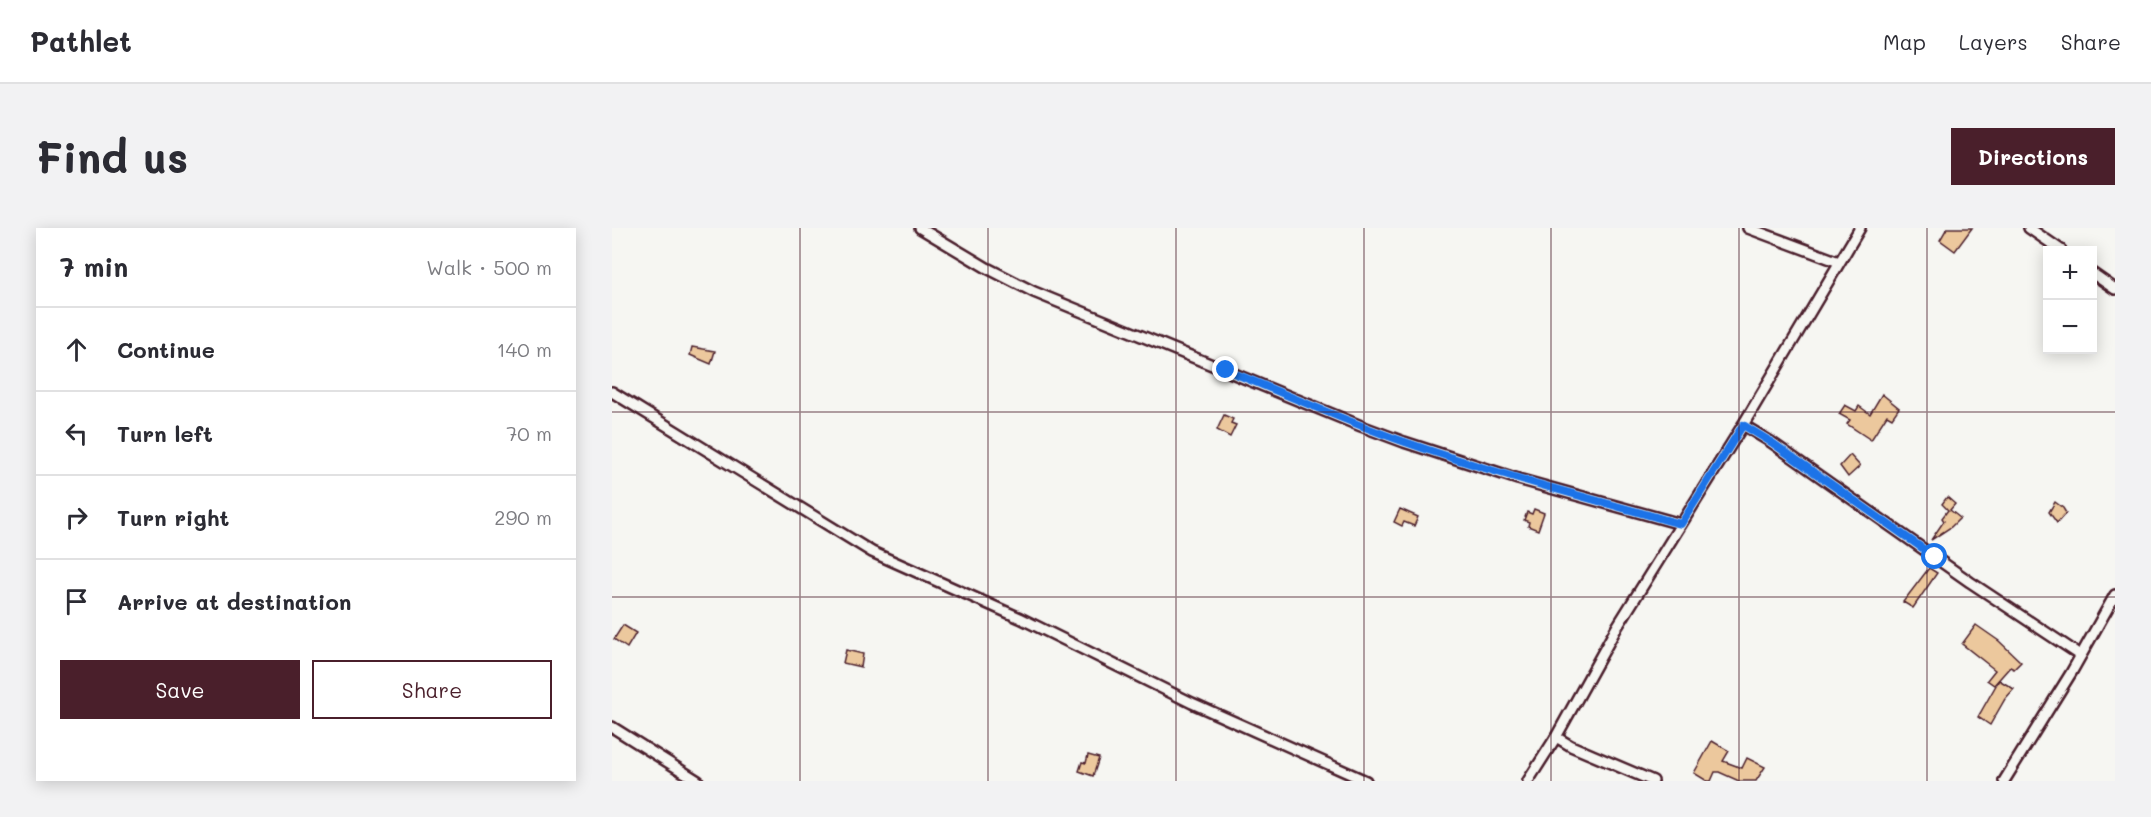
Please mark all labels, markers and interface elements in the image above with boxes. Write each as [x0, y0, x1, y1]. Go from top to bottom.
text: Pathlet [30, 23, 132, 59]
text: Map [1883, 28, 1926, 55]
text: Layers [1959, 28, 2028, 55]
text: Share [2061, 28, 2121, 55]
button: Directions [1951, 128, 2115, 185]
text: Find us [36, 129, 188, 184]
map controls [2043, 246, 2097, 354]
button: + [2043, 246, 2097, 300]
text: 7 min [60, 250, 128, 284]
text: Walk · 500 m [426, 254, 552, 280]
button: − [2043, 300, 2097, 354]
icon: ahead [60, 333, 93, 366]
text: Continue [117, 335, 215, 364]
text: 140 m [497, 336, 552, 362]
route end [1212, 356, 1238, 382]
icon: left [60, 417, 93, 450]
text: Turn left [117, 419, 213, 448]
text: 70 m [506, 420, 552, 446]
icon: right [60, 501, 93, 534]
text: Turn right [117, 503, 229, 532]
text: 290 m [494, 504, 552, 530]
route start [1921, 543, 1947, 569]
icon: arrive [60, 585, 93, 618]
text: Arrive at destination [117, 587, 352, 616]
button: Save [60, 660, 300, 719]
button: Share [312, 660, 552, 719]

